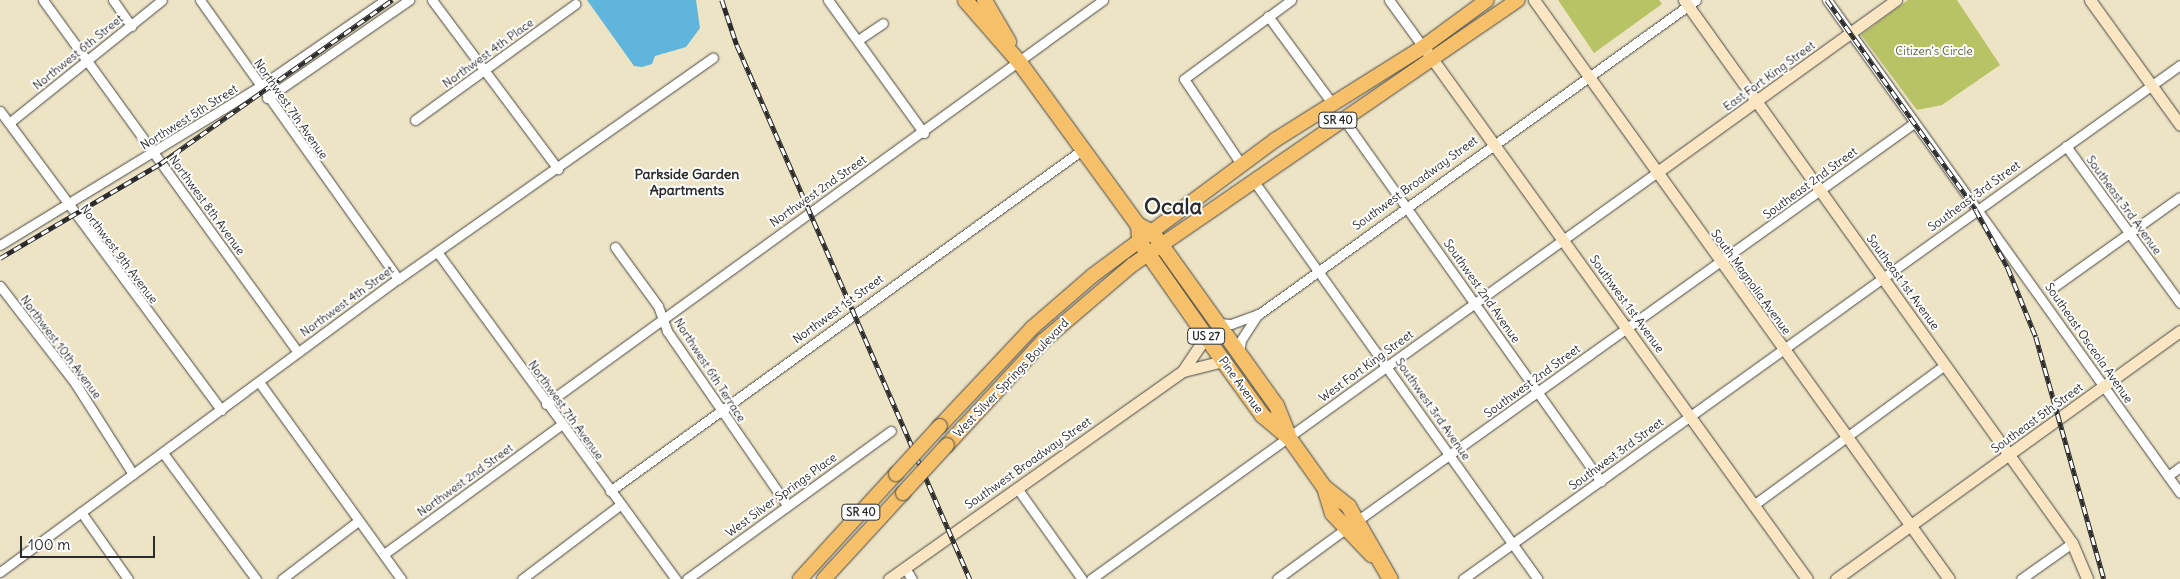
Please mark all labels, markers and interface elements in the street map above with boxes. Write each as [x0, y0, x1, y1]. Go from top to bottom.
street label: Northwest 6th Street [30, 11, 126, 93]
street label: Northwest 4th Place [440, 15, 536, 91]
street label: East Fort King Street [1720, 38, 1818, 114]
park label: Citizen's Circle [1895, 44, 1973, 58]
street label: Northwest 7th Avenue [251, 56, 331, 162]
street label: Northwest 5th Street [138, 81, 240, 153]
road number: SR 40 [1318, 112, 1358, 128]
street label: Southwest Broadway Street [1350, 133, 1480, 233]
street label: Southeast 2nd Street [1760, 144, 1860, 222]
street label: Northwest 8th Avenue [166, 152, 248, 258]
street label: Northwest 2nd Street [767, 152, 869, 230]
street label: Southeast 3rd Avenue [2083, 153, 2165, 257]
street label: Southeast 3rd Street [1925, 158, 2023, 234]
district label: Parkside Garden Apartments [635, 166, 739, 198]
district label: Ocala [1144, 194, 1202, 220]
street label: Northwest 9th Avenue [77, 202, 161, 306]
street label: South Magnolia Avenue [1708, 227, 1794, 337]
street label: Southeast 1st Avenue [1864, 231, 1942, 333]
street label: Southwest 2nd Avenue [1441, 236, 1523, 346]
street label: Southwest 1st Avenue [1587, 252, 1667, 356]
street label: Northwest 4th Street [298, 262, 396, 340]
street label: Northwest 1st Street [790, 271, 886, 347]
street label: Southeast Osceola Avenue [2042, 280, 2136, 406]
street label: Northwest 10th Avenue [17, 292, 105, 402]
street label: Northwest 6th Terrace [671, 316, 749, 424]
street label: West Silver Springs Boulevard [950, 316, 1072, 440]
street label: West Fort King Street [1316, 327, 1416, 405]
road number: US 27 [1186, 328, 1226, 344]
street label: Southwest 2nd Street [1481, 341, 1583, 421]
street label: Pine Avenue [1216, 354, 1266, 416]
street label: Southwest 3rd Avenue [1392, 355, 1474, 463]
street label: Northwest 7th Avenue [525, 358, 607, 462]
street label: Southeast 5th Street [1988, 380, 2086, 456]
street label: Southwest Broadway Street [962, 414, 1094, 512]
street label: Southwest 3rd Street [1566, 415, 1666, 493]
street label: Northwest 2nd Street [414, 441, 516, 519]
street label: West Silver Springs Place [723, 450, 839, 540]
road number: SR 40 [841, 504, 881, 520]
scale bar [22, 526, 158, 558]
text: 100 m [28, 535, 70, 554]

